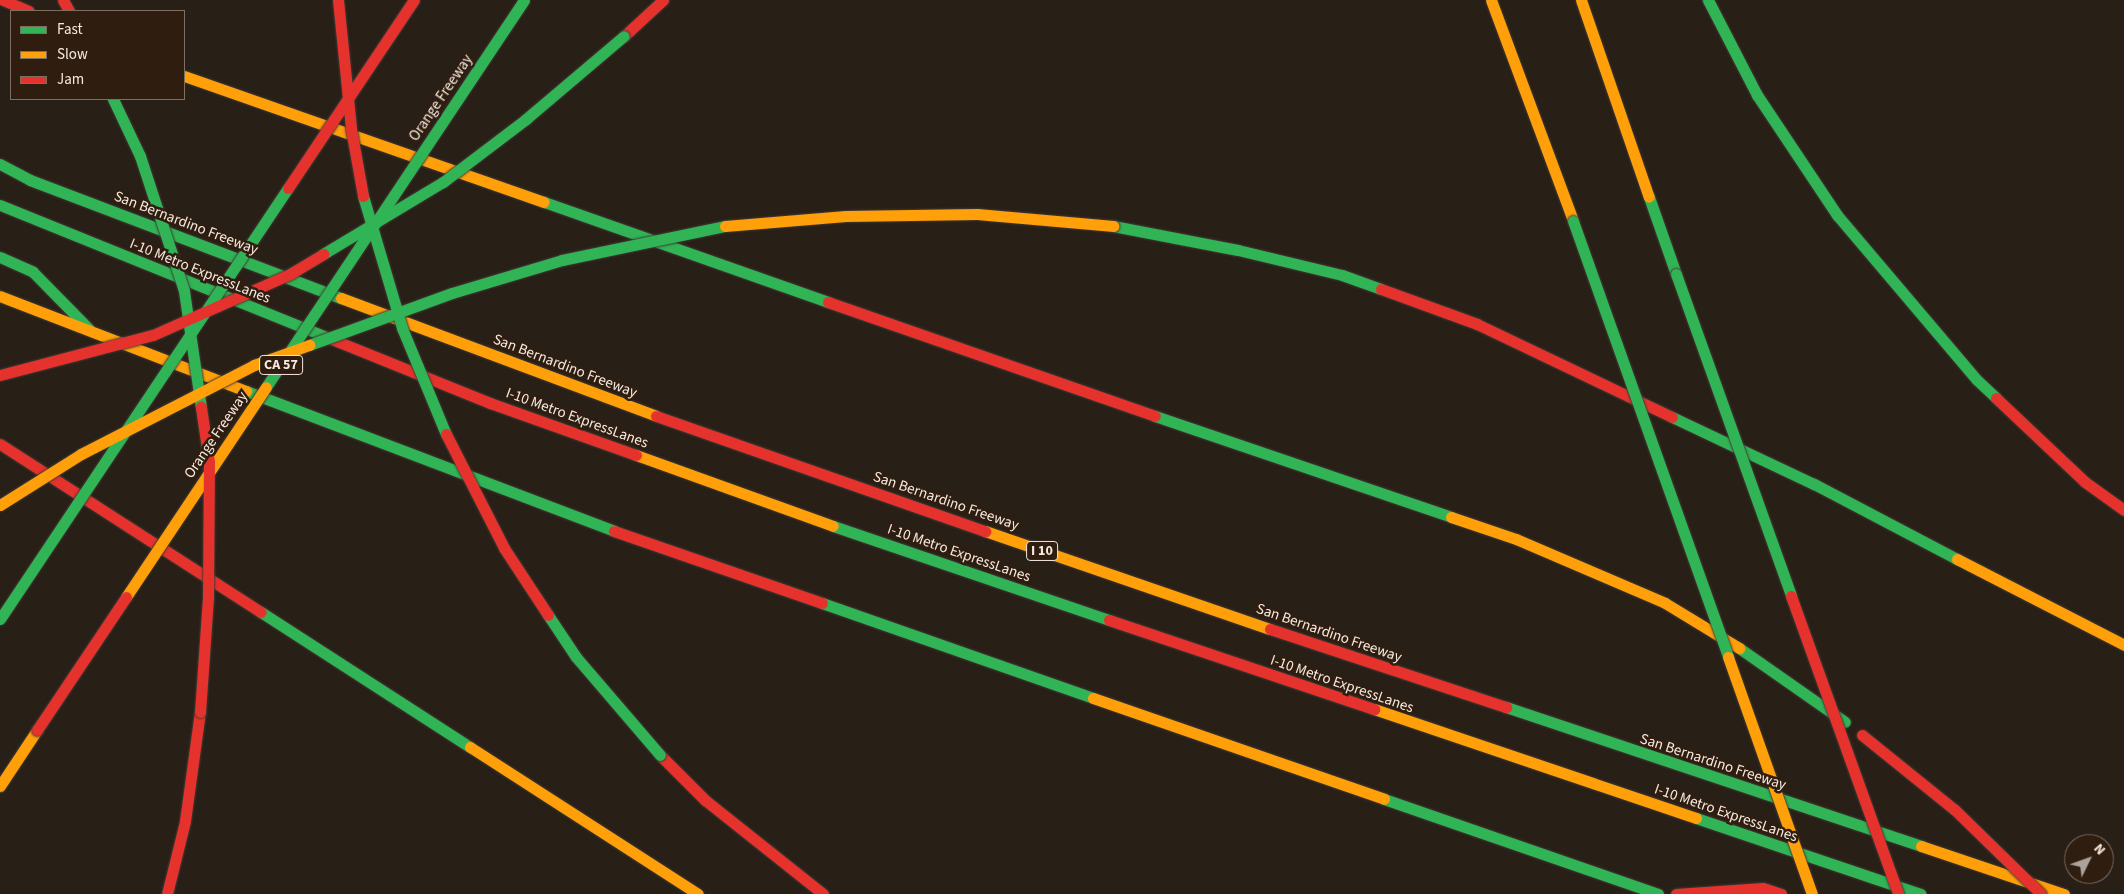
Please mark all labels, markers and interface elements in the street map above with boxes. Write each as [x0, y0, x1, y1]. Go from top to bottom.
legend [10, 10, 185, 100]
text: Fast [57, 19, 83, 40]
text: Slow [57, 44, 88, 65]
street label: Orange Freeway [405, 51, 477, 145]
text: Jam [57, 69, 84, 90]
street label: San Bernardino Freeway [111, 187, 261, 259]
street label: I-10 Metro ExpressLanes [127, 235, 273, 307]
street label: San Bernardino Freeway [490, 330, 640, 402]
road number: CA 57 [258, 354, 304, 376]
street label: I-10 Metro ExpressLanes [503, 384, 651, 452]
street label: Orange Freeway [180, 388, 252, 482]
street label: San Bernardino Freeway [871, 468, 1021, 534]
street label: I-10 Metro ExpressLanes [885, 520, 1033, 586]
road number: I 10 [1026, 540, 1058, 562]
street label: San Bernardino Freeway [1254, 600, 1404, 666]
street label: I-10 Metro ExpressLanes [1268, 651, 1416, 717]
street label: San Bernardino Freeway [1638, 730, 1788, 794]
street label: I-10 Metro ExpressLanes [1652, 780, 1800, 846]
north arrow [2064, 834, 2114, 884]
text: N [2089, 839, 2110, 860]

